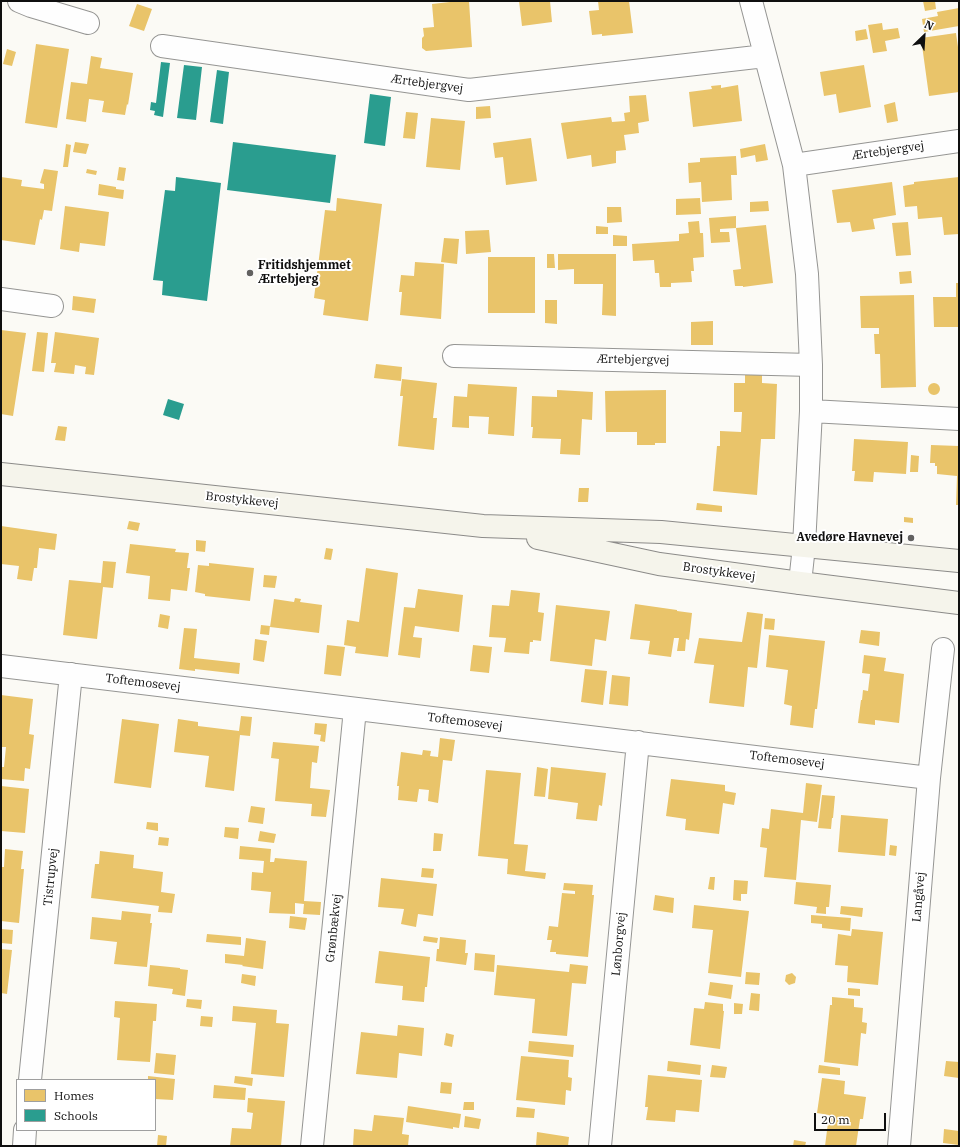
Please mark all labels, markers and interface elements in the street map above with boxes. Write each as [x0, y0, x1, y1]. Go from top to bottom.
north arrow [904, 16, 944, 56]
text: N [922, 17, 936, 33]
street label: Ærtebjergvej [390, 72, 464, 96]
street label: Ærtebjergvej [851, 139, 925, 163]
place label: Fritidshjemmet Ærtebjerg [258, 259, 351, 287]
marker: Fritidshjemmet Ærtebjerg [245, 268, 255, 278]
street label: Ærtebjergvej [596, 352, 670, 368]
street label: Brostykkevej [205, 489, 279, 511]
place label: Avedøre Havnevej [796, 531, 903, 545]
marker: Avedøre Havnevej [906, 533, 916, 543]
street label: Brostykkevej [682, 560, 756, 584]
street label: Toftemosevej [105, 671, 181, 695]
street label: Toftemosevej [427, 710, 503, 734]
street label: Toftemosevej [749, 748, 825, 772]
street label: Tistrupvej [41, 847, 61, 907]
street label: Langåvej [910, 871, 928, 923]
street label: Grønbækvej [323, 893, 345, 963]
street label: Lønborgvej [609, 912, 629, 976]
legend [16, 1079, 156, 1131]
text: Homes [54, 1088, 94, 1103]
scale bar [816, 1105, 888, 1131]
text: Schools [54, 1108, 98, 1123]
text: 20 m [821, 1112, 850, 1127]

